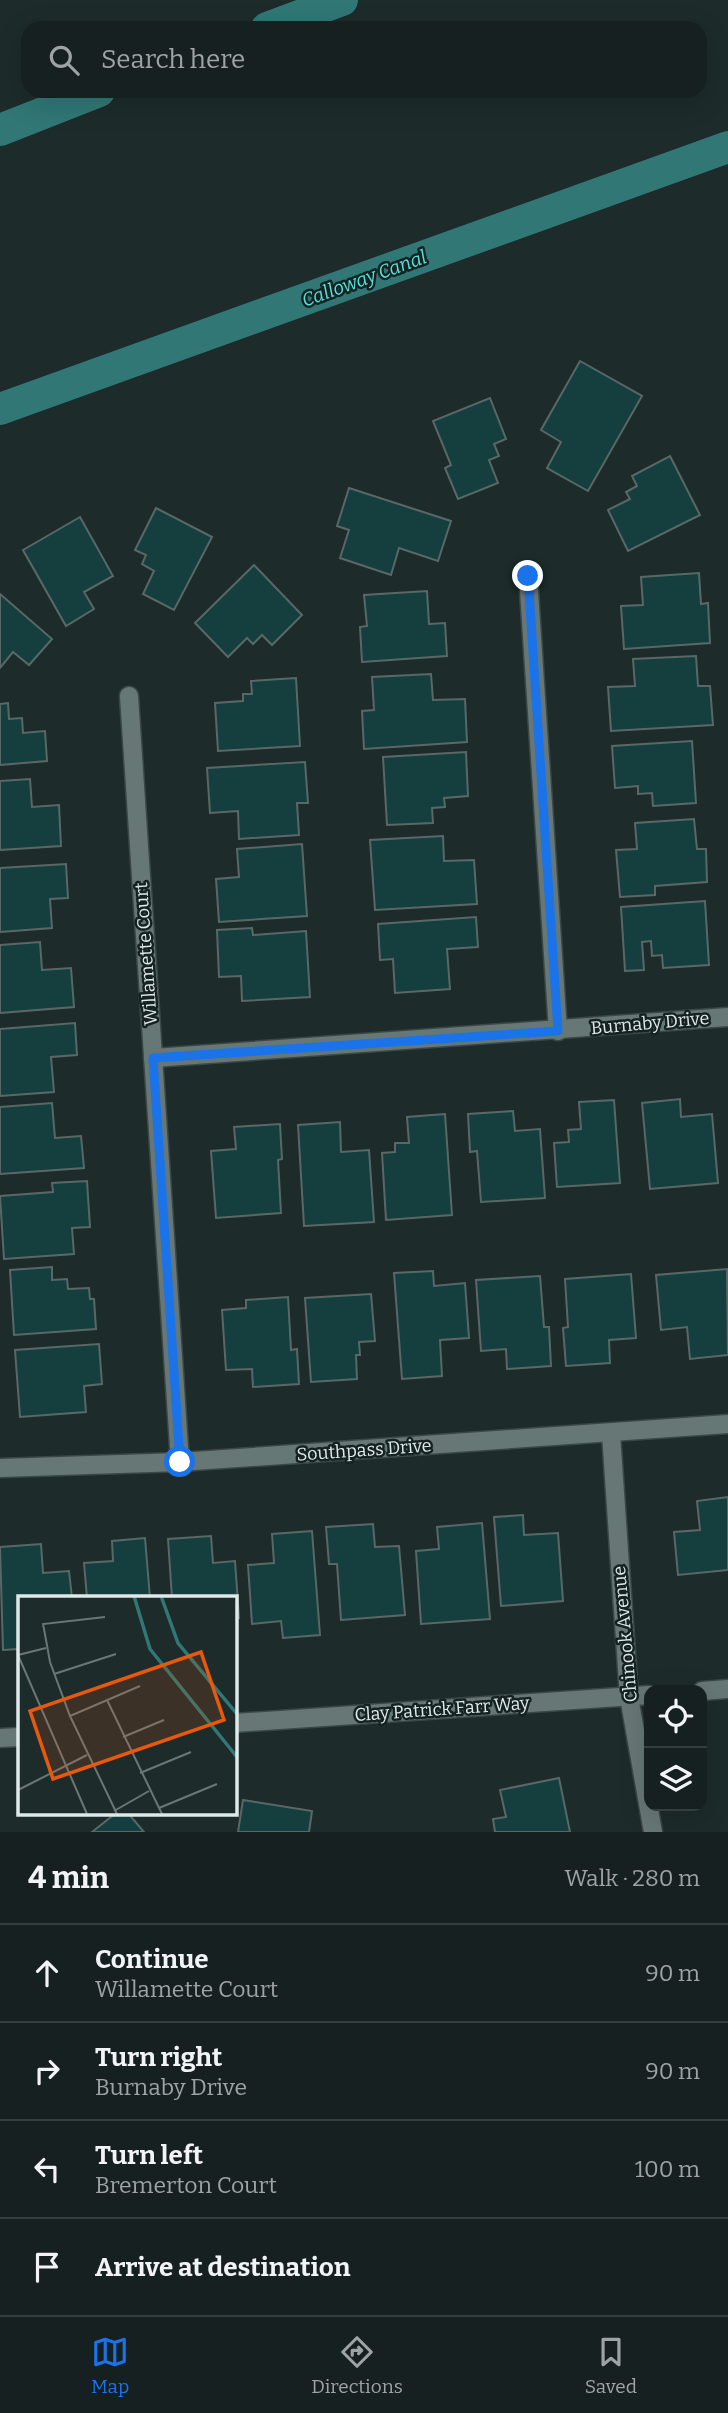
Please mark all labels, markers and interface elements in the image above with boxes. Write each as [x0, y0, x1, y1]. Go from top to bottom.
search box [21, 21, 707, 98]
icon: search [45, 41, 83, 79]
text: Search here [101, 44, 245, 75]
water label: Calloway Canal [299, 245, 430, 312]
route end [512, 560, 543, 591]
street label: Willamette Court [130, 881, 162, 1026]
street label: Burnaby Drive [590, 1007, 710, 1039]
street label: Southpass Drive [296, 1434, 432, 1466]
route start [164, 1446, 195, 1477]
street label: Chinook Avenue [608, 1565, 642, 1703]
inset map [18, 1596, 236, 1814]
map controls [644, 1685, 707, 1811]
button: locate [644, 1685, 707, 1748]
street label: Clay Patrick Farr Way [354, 1692, 531, 1726]
button: layers [644, 1748, 707, 1811]
text: 4 min [28, 1860, 109, 1896]
text: Walk · 280 m [564, 1864, 700, 1892]
text: Continue [95, 1944, 209, 1975]
icon: ahead [28, 1954, 66, 1992]
text: 90 m [645, 1959, 700, 1987]
text: Willamette Court [95, 1975, 278, 2003]
text: Turn right [95, 2042, 222, 2073]
icon: right [28, 2052, 66, 2090]
text: 90 m [645, 2057, 700, 2085]
text: Burnaby Drive [95, 2073, 247, 2101]
text: Turn left [95, 2140, 203, 2171]
icon: left [28, 2150, 66, 2188]
text: 100 m [635, 2155, 700, 2183]
text: Bremerton Court [95, 2171, 277, 2199]
icon: arrive [28, 2248, 66, 2286]
text: Arrive at destination [95, 2252, 350, 2283]
tab: Map [91, 2333, 129, 2398]
tab: Directions [311, 2333, 403, 2398]
tab: Saved [585, 2333, 637, 2398]

